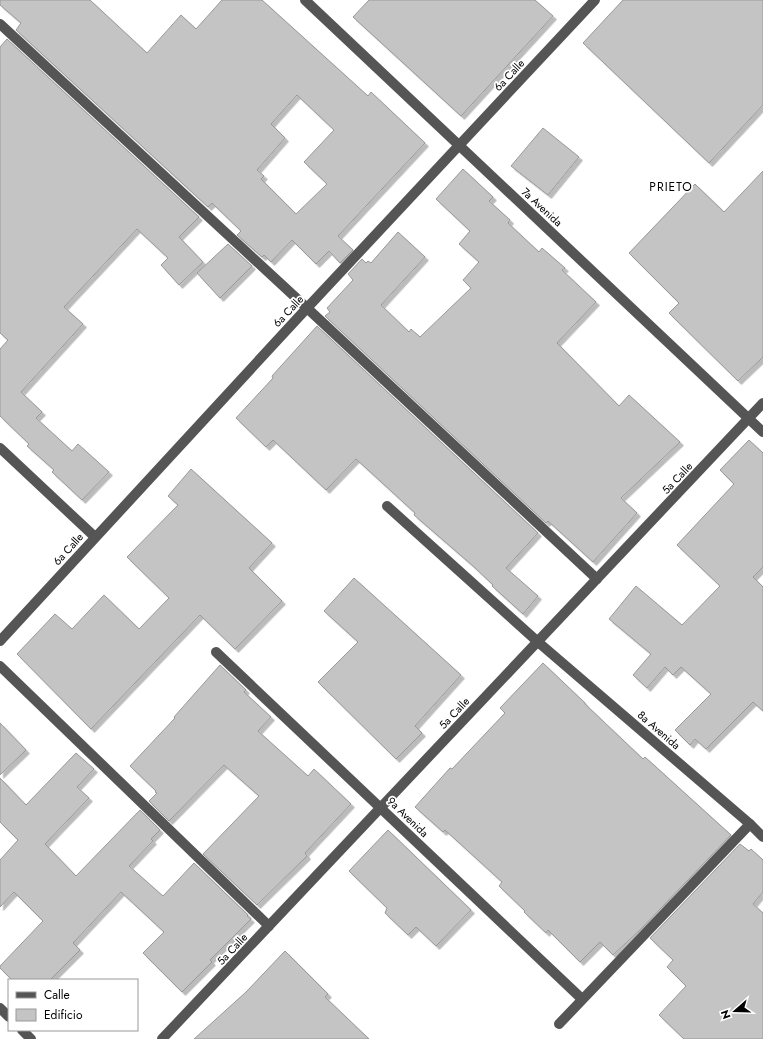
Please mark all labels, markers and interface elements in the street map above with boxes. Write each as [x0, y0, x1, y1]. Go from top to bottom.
street label: 6a Calle [490, 55, 528, 95]
district label: PRIETO [649, 178, 693, 196]
street label: 7a Avenida [518, 184, 566, 230]
street label: 6a Calle [269, 291, 307, 331]
street label: 5a Calle [658, 458, 696, 497]
street label: 6a Calle [49, 529, 87, 569]
street label: 5a Calle [435, 693, 473, 732]
street label: 8a Avenida [634, 707, 684, 753]
street label: 9a Avenida [384, 793, 432, 841]
street label: 5a Calle [213, 929, 251, 968]
legend [8, 979, 138, 1031]
text: Calle [44, 986, 70, 1004]
north arrow [715, 991, 755, 1031]
text: Edificio [44, 1006, 83, 1024]
text: N [717, 1008, 735, 1021]

